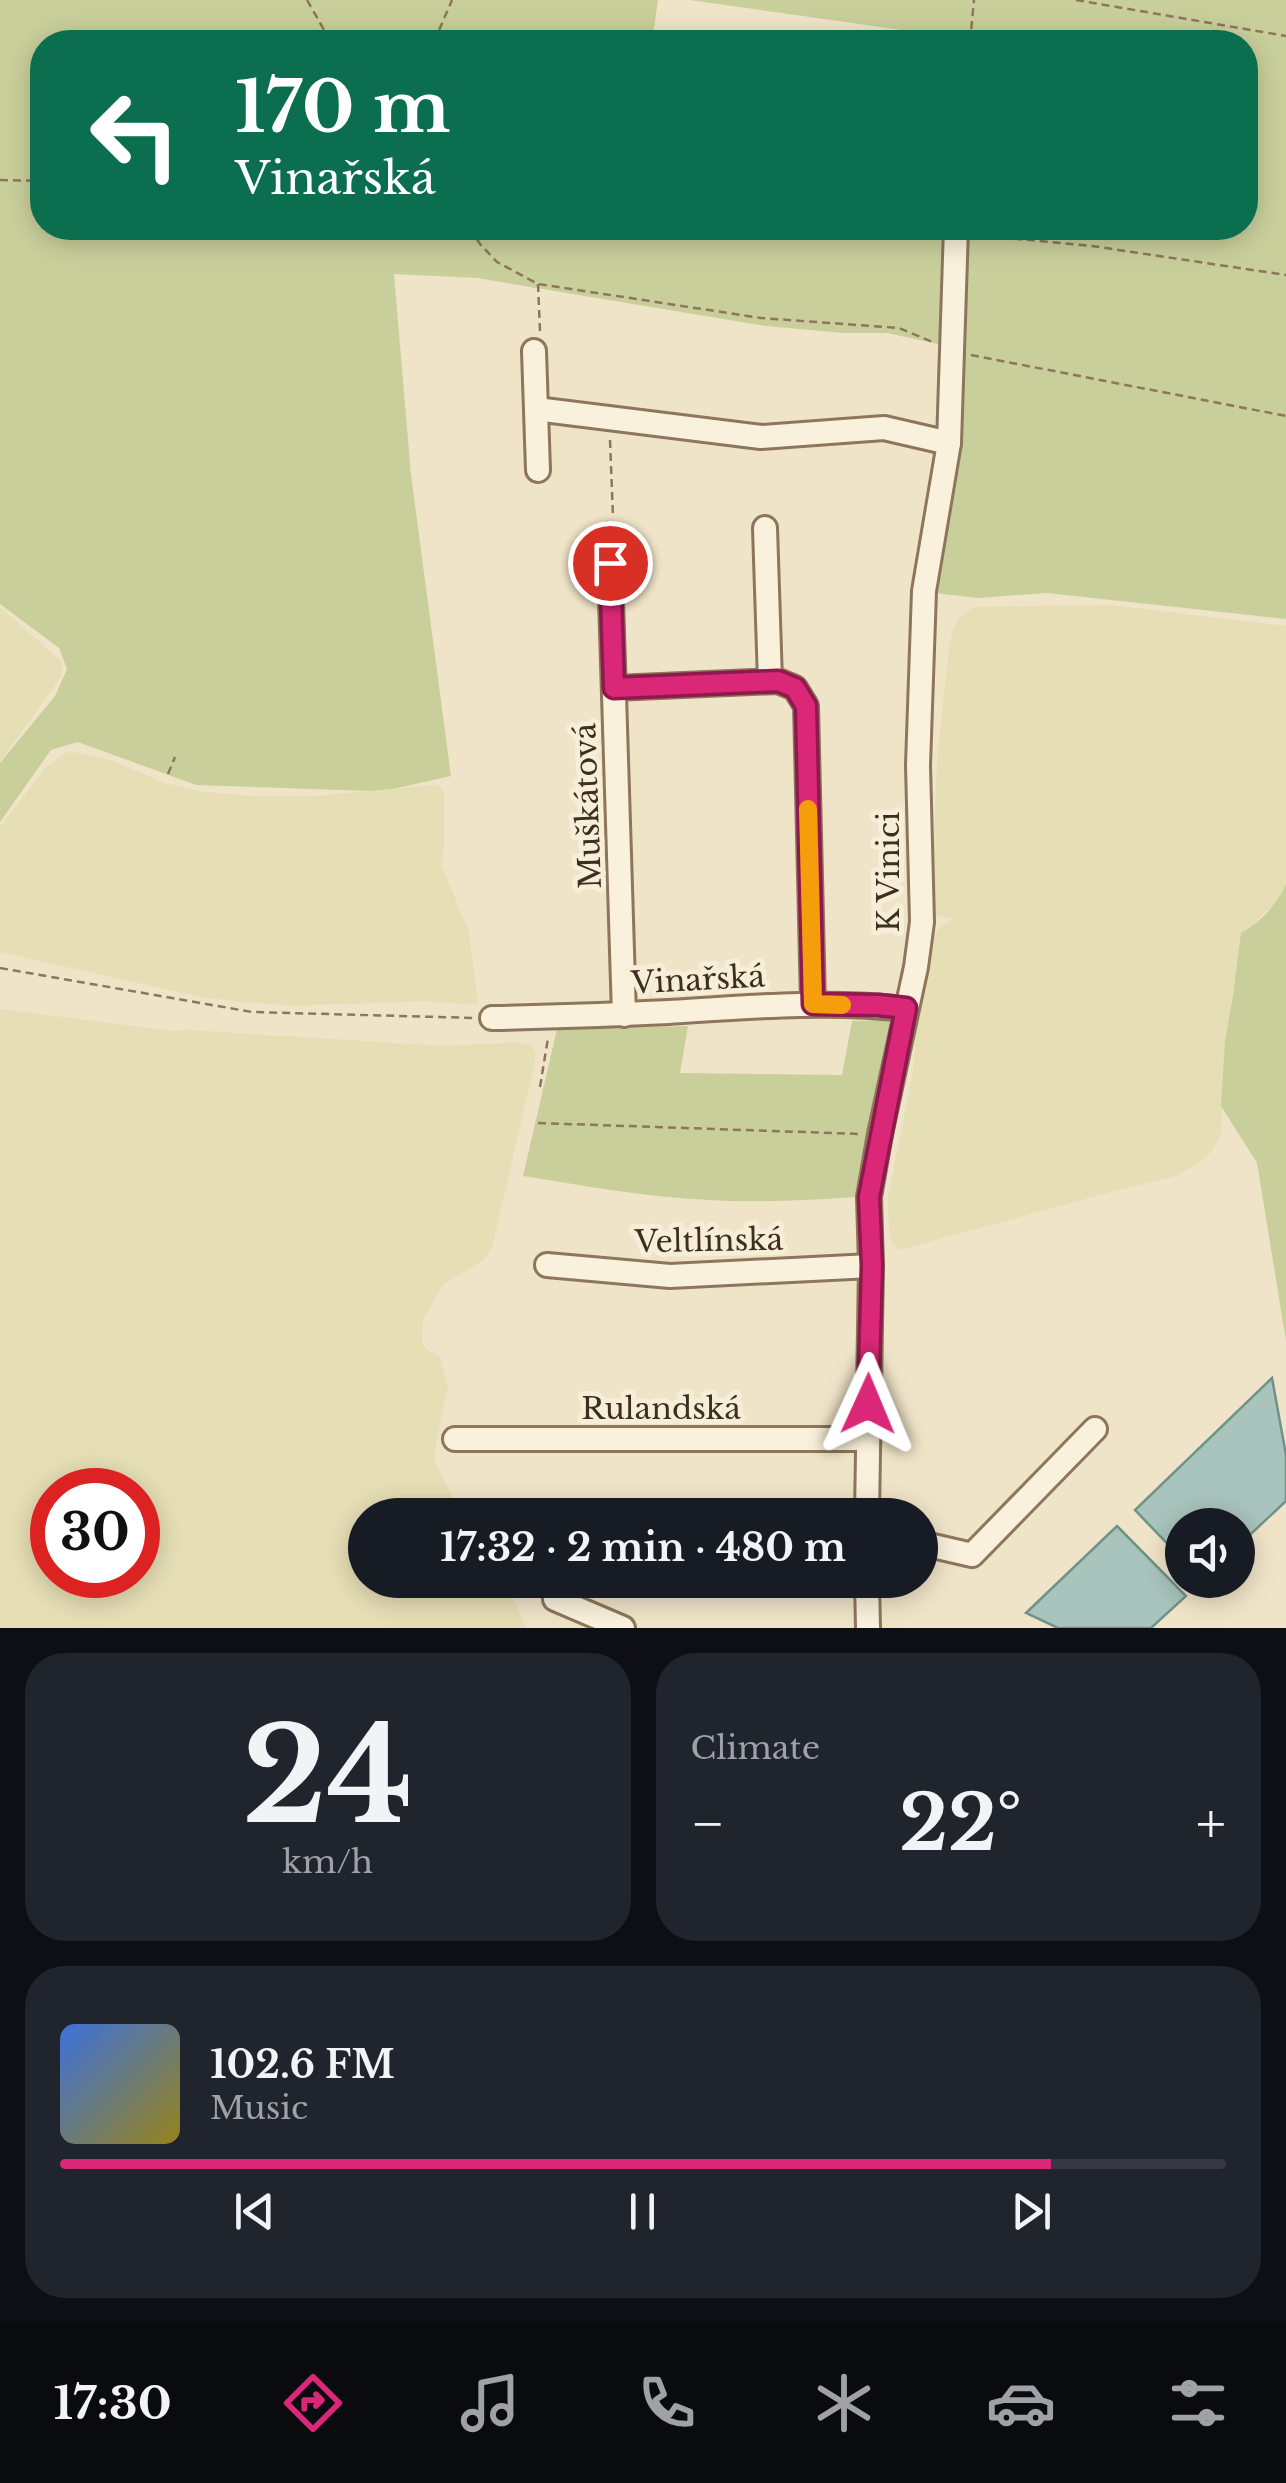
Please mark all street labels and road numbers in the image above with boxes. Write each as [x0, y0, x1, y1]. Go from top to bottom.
street label: Muškátová [566, 722, 609, 890]
street label: K Vinici [870, 812, 907, 932]
street label: Vinařská [629, 958, 766, 1002]
street label: Veltlínská [633, 1221, 784, 1260]
street label: Rulandská [581, 1390, 741, 1427]

